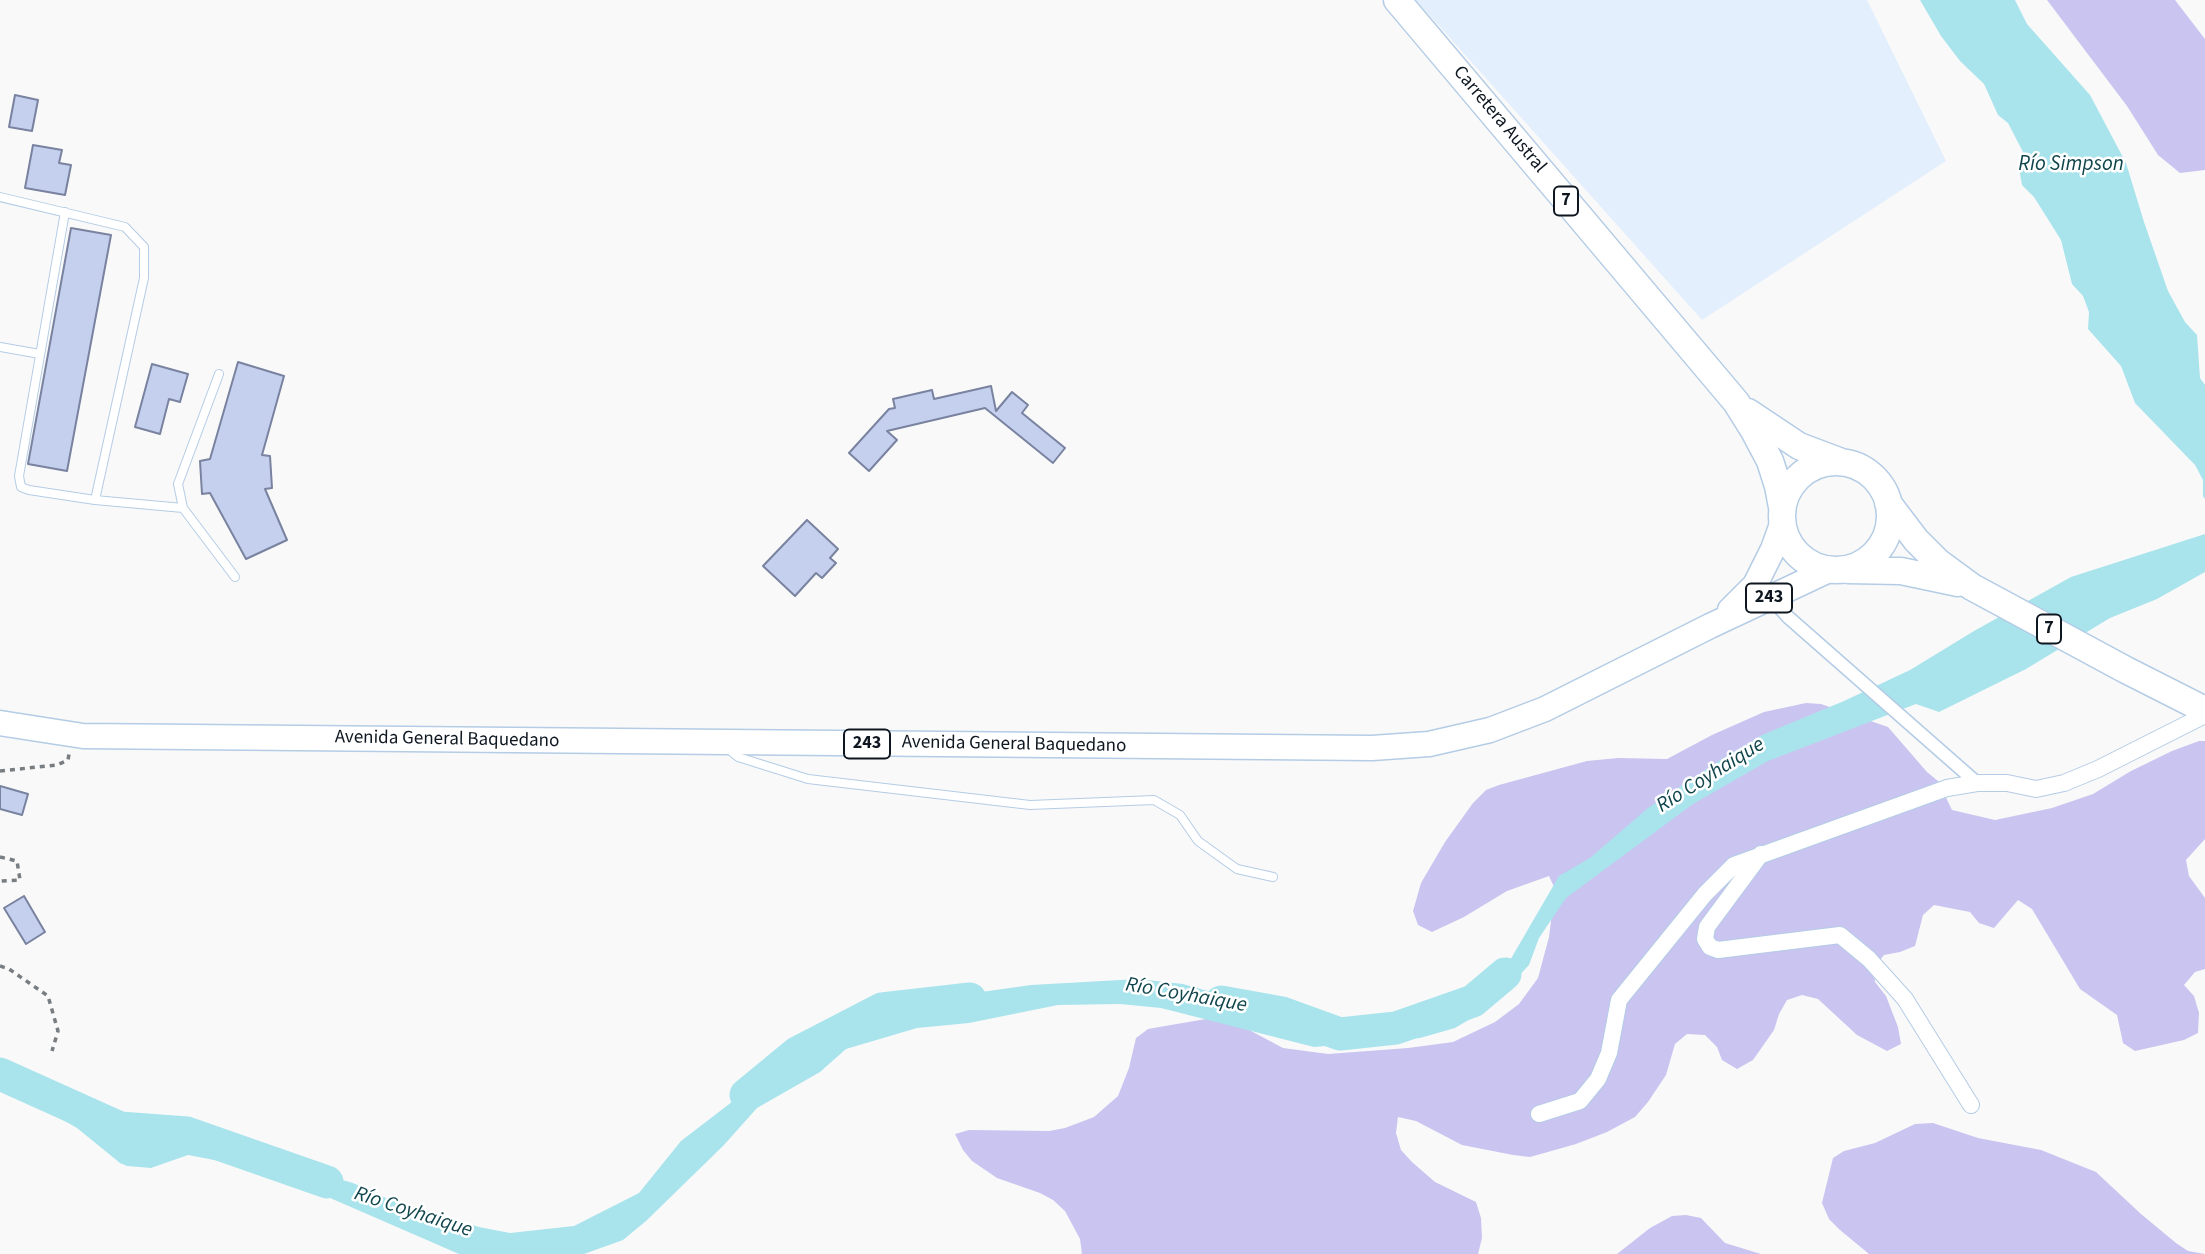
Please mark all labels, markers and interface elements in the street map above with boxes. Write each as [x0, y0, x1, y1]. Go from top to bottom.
street label: Carretera Austral [1448, 62, 1550, 178]
water label: Río Simpson [2018, 152, 2124, 178]
road number: 7 [1554, 186, 1578, 216]
road number: 243 [1746, 584, 1792, 612]
road number: 7 [2037, 614, 2061, 644]
street label: Avenida General Baquedano [335, 727, 559, 753]
road number: 243 [844, 730, 890, 758]
street label: Avenida General Baquedano [902, 732, 1126, 758]
water label: Río Coyhaique [1652, 733, 1770, 819]
water label: Río Coyhaique [1123, 973, 1249, 1019]
water label: Río Coyhaique [351, 1182, 475, 1244]

